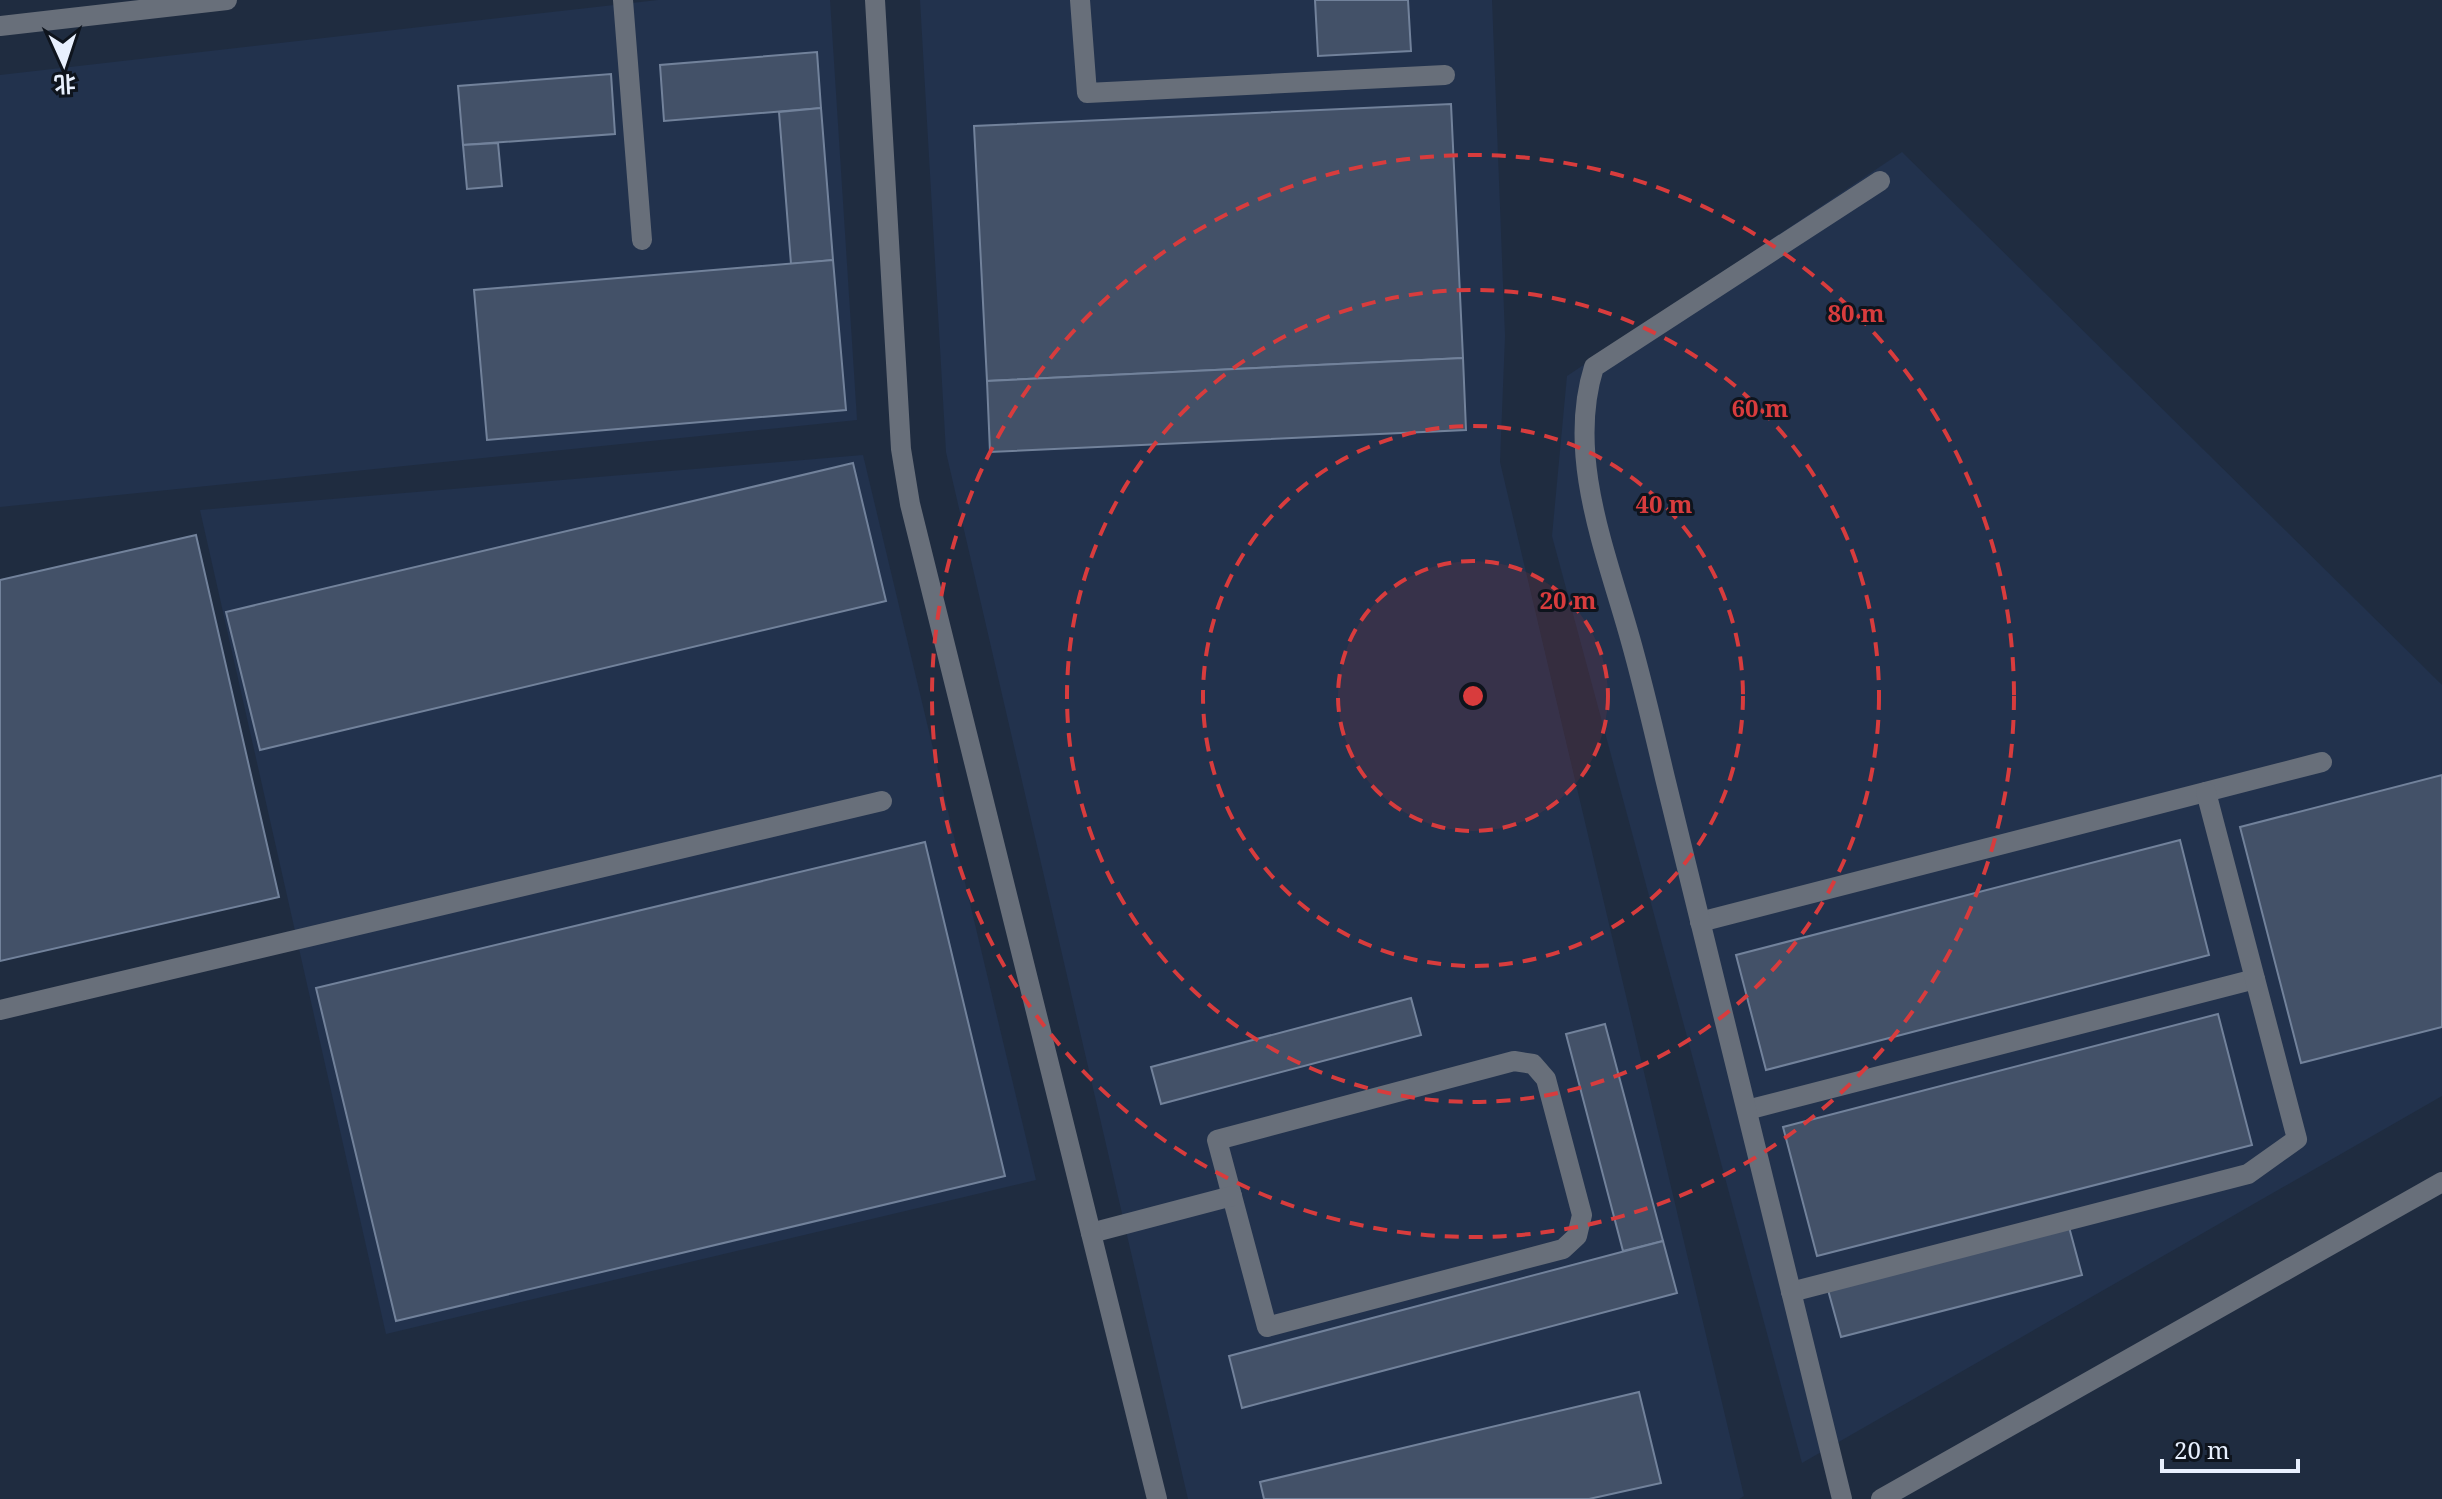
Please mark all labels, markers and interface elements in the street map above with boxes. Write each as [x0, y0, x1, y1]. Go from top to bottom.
north arrow [24, 24, 104, 104]
text: 北 [53, 69, 77, 101]
text: 80 m [1827, 296, 1885, 329]
text: 60 m [1731, 391, 1789, 424]
text: 40 m [1635, 487, 1693, 520]
text: 20 m [1539, 583, 1597, 616]
centre of rings [1459, 682, 1487, 710]
scale bar [2162, 1423, 2298, 1473]
text: 20 m [2174, 1433, 2230, 1466]

